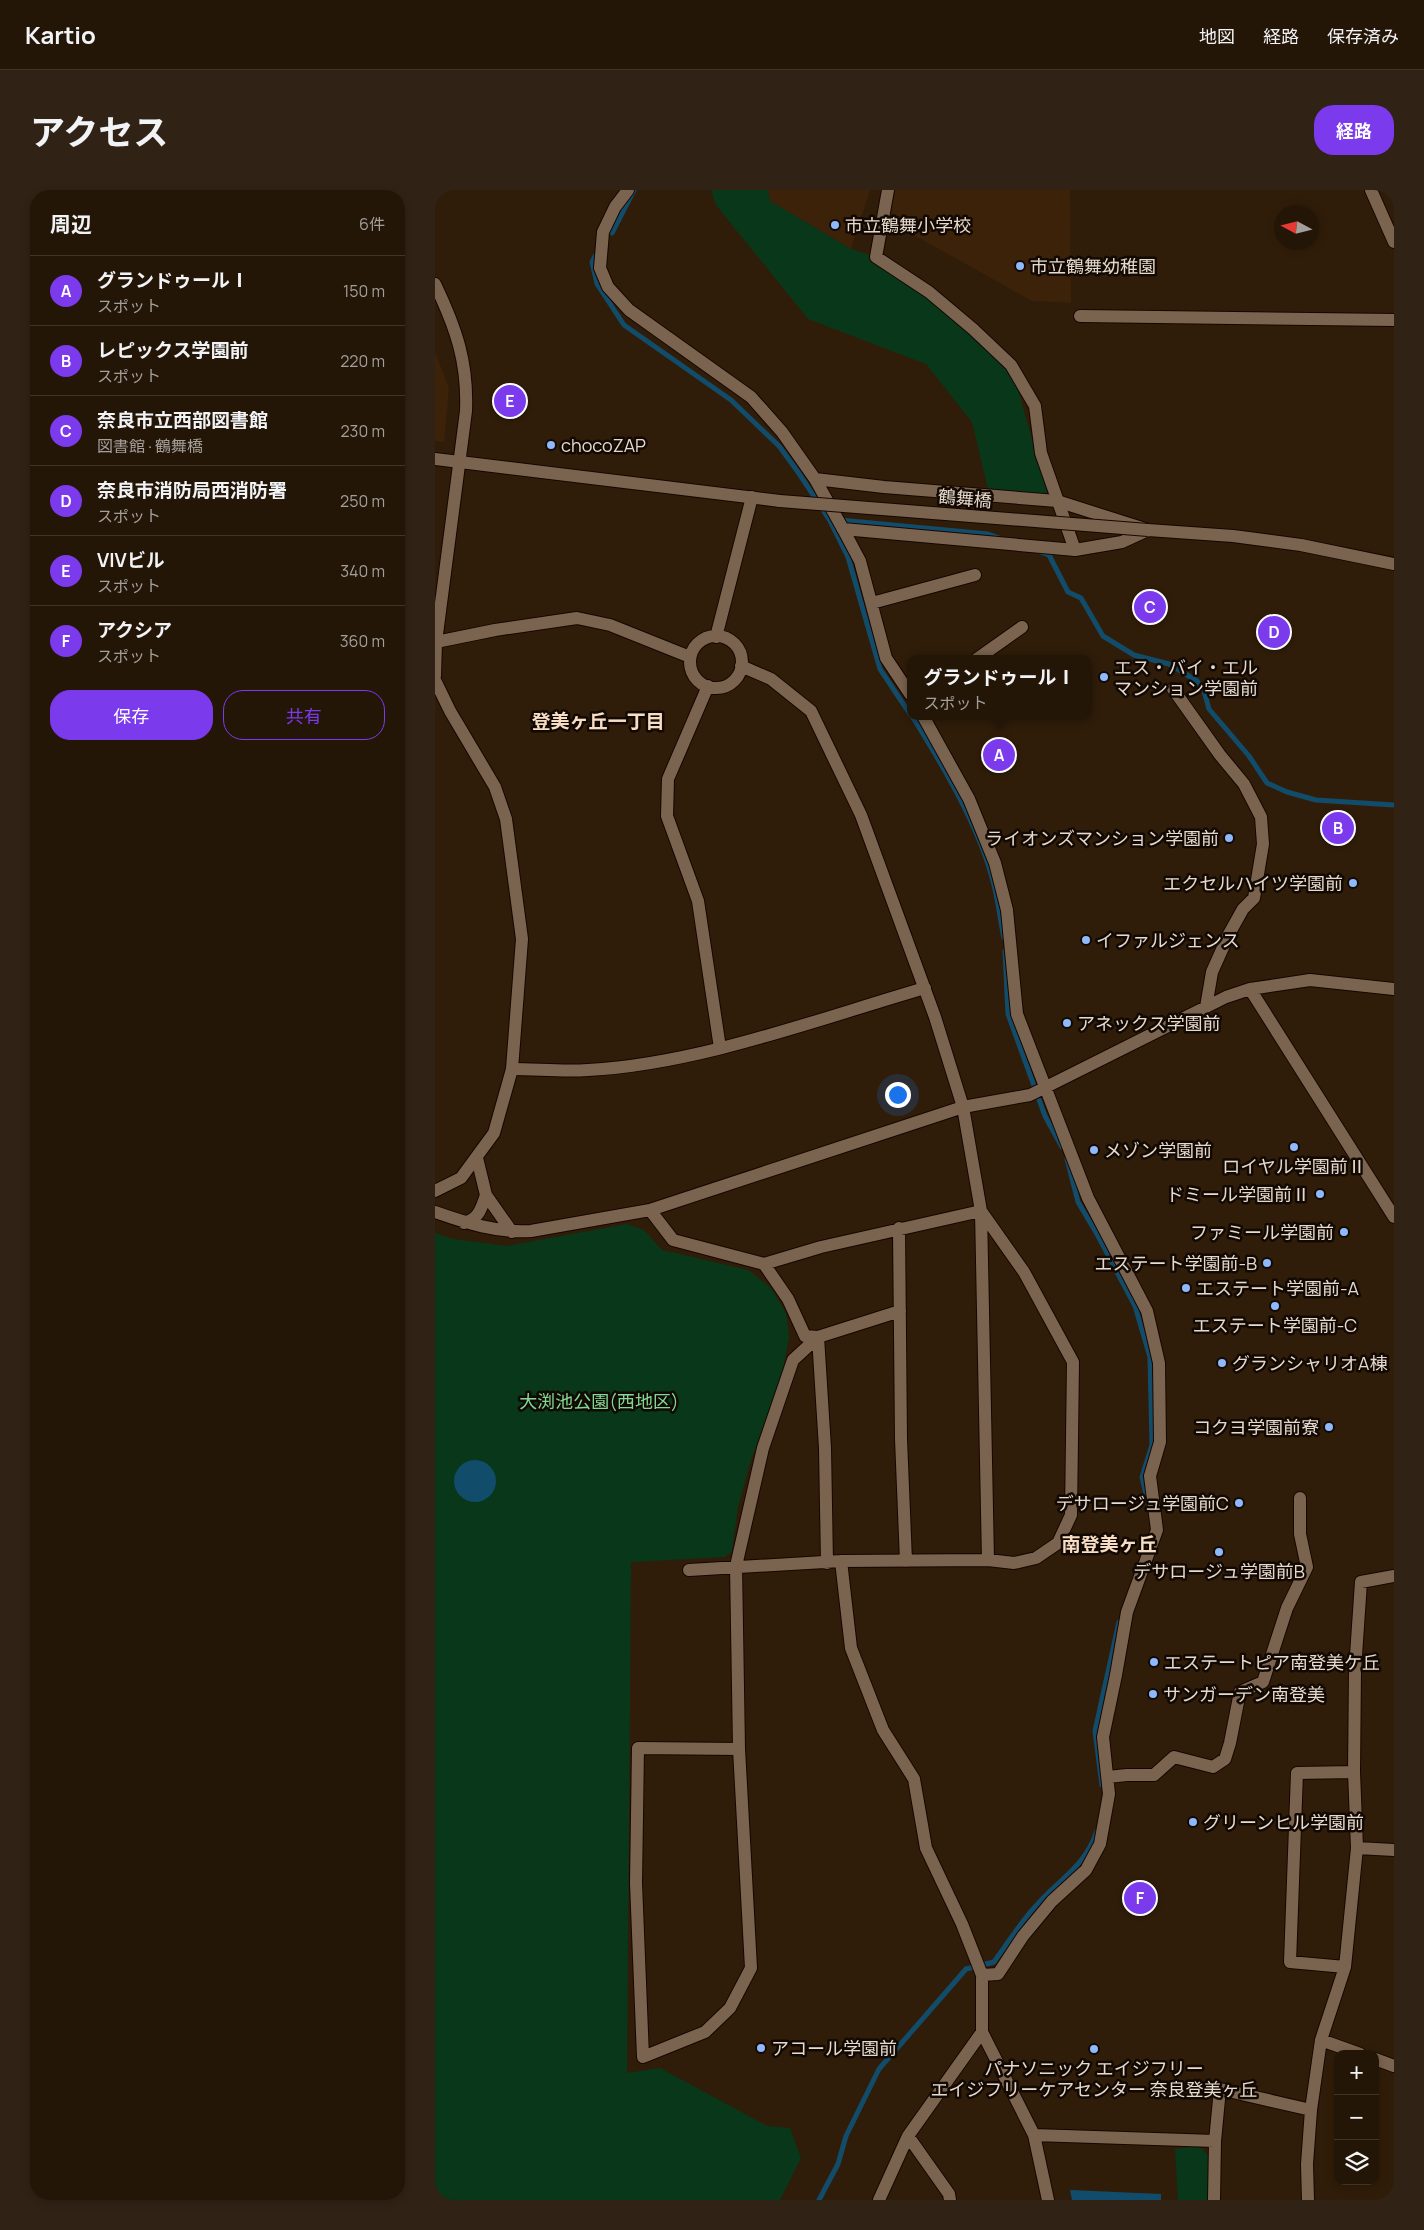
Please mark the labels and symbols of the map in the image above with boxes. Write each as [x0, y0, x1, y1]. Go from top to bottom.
north arrow [1274, 205, 1319, 250]
place label: 市立鶴舞小学校 [845, 213, 971, 237]
marker: 市立鶴舞小学校 [829, 219, 841, 231]
place label: 市立鶴舞幼稚園 [1030, 254, 1156, 278]
marker: 市立鶴舞幼稚園 [1014, 260, 1026, 272]
pin: E [494, 382, 526, 420]
place label: chocoZAP [561, 433, 646, 457]
marker: chocoZAP [545, 439, 557, 451]
street label: 鶴舞橋 [937, 484, 993, 512]
pin: C [1134, 588, 1166, 626]
pin: D [1258, 613, 1290, 651]
place label: エス・バイ・エル マンション学園前 [1114, 655, 1258, 700]
marker: エス・バイ・エル マンション学園前 [1098, 671, 1110, 683]
district label: 登美ヶ丘一丁目 [531, 708, 665, 734]
pin: A [983, 736, 1015, 774]
pin: B [1322, 809, 1354, 847]
place label: ライオンズマンション学園前 [985, 826, 1219, 850]
marker: ライオンズマンション学園前 [1223, 832, 1235, 844]
place label: エクセルハイツ学園前 [1163, 871, 1343, 895]
marker: エクセルハイツ学園前 [1347, 877, 1359, 889]
place label: イファルジェンス [1096, 928, 1240, 952]
marker: イファルジェンス [1080, 934, 1092, 946]
place label: アネックス学園前 [1077, 1011, 1220, 1035]
marker: アネックス学園前 [1061, 1017, 1073, 1029]
your location [885, 1082, 911, 1108]
place label: メゾン学園前 [1104, 1138, 1212, 1162]
marker: ロイヤル学園前Ⅱ [1288, 1141, 1300, 1153]
marker: メゾン学園前 [1088, 1144, 1100, 1156]
place label: ロイヤル学園前Ⅱ [1222, 1154, 1366, 1178]
place label: ドミール学園前Ⅱ [1166, 1182, 1310, 1206]
marker: ドミール学園前Ⅱ [1314, 1188, 1326, 1200]
place label: ファミール学園前 [1190, 1220, 1334, 1244]
marker: ファミール学園前 [1338, 1226, 1350, 1238]
place label: エステート学園前-B [1094, 1251, 1257, 1275]
marker: エステート学園前-B [1261, 1257, 1273, 1269]
place label: エステート学園前-A [1196, 1276, 1360, 1300]
marker: エステート学園前-A [1180, 1282, 1192, 1294]
marker: エステート学園前-C [1269, 1300, 1281, 1312]
place label: エステート学園前-C [1193, 1313, 1357, 1337]
place label: グランシャリオA棟 [1232, 1351, 1387, 1375]
marker: グランシャリオA棟 [1216, 1357, 1228, 1369]
park label: 大渕池公園(西地区) [519, 1389, 679, 1413]
place label: コクヨ学園前寮 [1193, 1415, 1319, 1439]
marker: コクヨ学園前寮 [1323, 1421, 1335, 1433]
place label: デサロージュ学園前C [1056, 1491, 1229, 1515]
marker: デサロージュ学園前C [1233, 1497, 1245, 1509]
district label: 南登美ヶ丘 [1061, 1531, 1157, 1557]
marker: デサロージュ学園前B [1213, 1546, 1225, 1558]
place label: デサロージュ学園前B [1133, 1559, 1305, 1583]
place label: エステートピア南登美ケ丘 [1164, 1650, 1380, 1674]
marker: エステートピア南登美ケ丘 [1148, 1656, 1160, 1668]
place label: サンガーデン南登美 [1163, 1682, 1325, 1706]
marker: サンガーデン南登美 [1147, 1688, 1159, 1700]
place label: グリーンヒル学園前 [1203, 1810, 1364, 1834]
marker: グリーンヒル学園前 [1187, 1816, 1199, 1828]
pin: F [1124, 1879, 1156, 1917]
place label: アコール学園前 [771, 2036, 897, 2060]
marker: アコール学園前 [755, 2042, 767, 2054]
marker: パナソニック エイジフリー エイジフリーケアセンター 奈良登美ヶ丘 [1088, 2043, 1100, 2055]
place label: パナソニック エイジフリー エイジフリーケアセンター 奈良登美ヶ丘 [930, 2056, 1258, 2101]

